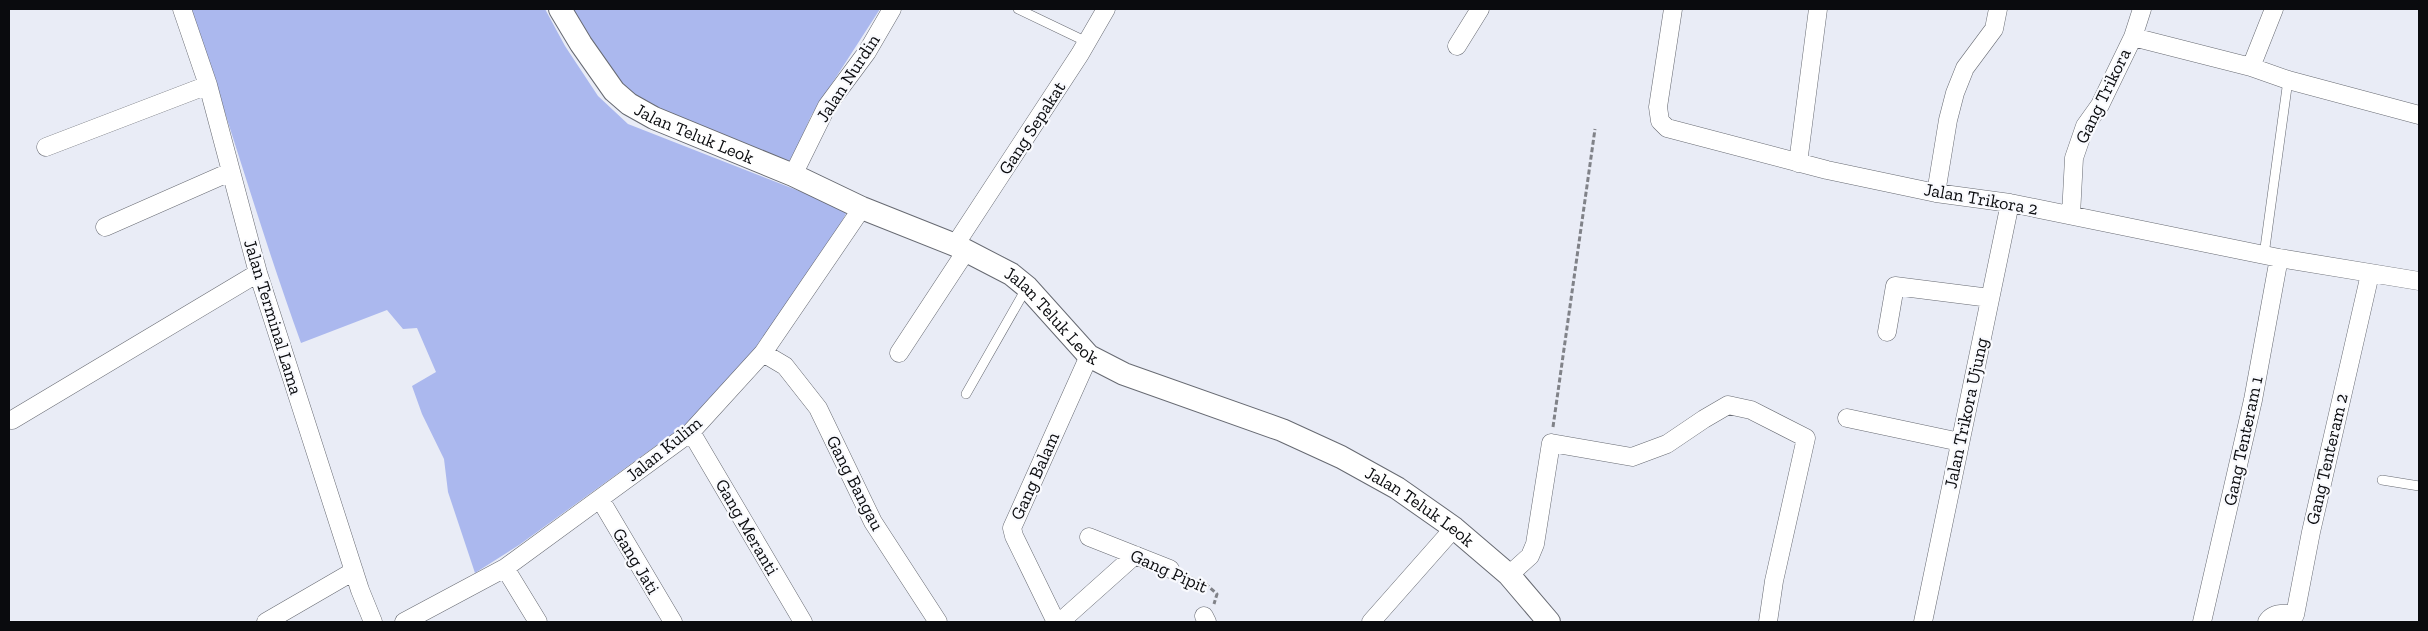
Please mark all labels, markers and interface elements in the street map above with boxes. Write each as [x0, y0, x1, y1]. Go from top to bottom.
street label: Jalan Nurdin [812, 29, 885, 126]
street label: Gang Trikora [2071, 45, 2136, 147]
street label: Gang Sepakat [994, 77, 1070, 179]
street label: Jalan Teluk Leok [631, 98, 758, 169]
street label: Jalan Trikora 2 [1922, 178, 2040, 220]
street label: Jalan Terminal Lama [239, 237, 307, 398]
street label: Jalan Teluk Leok [1001, 262, 1102, 370]
street label: Jalan Trikora Ujung [1939, 335, 1993, 490]
street label: Gang Tenteram 1 [2219, 374, 2267, 508]
street label: Gang Tenteram 2 [2301, 391, 2353, 527]
street label: Jalan Kulim [622, 411, 707, 486]
street label: Gang Balam [1006, 428, 1064, 523]
street label: Gang Bangau [822, 432, 888, 534]
street label: Jalan Teluk Leok [1361, 462, 1479, 552]
street label: Gang Meranti [711, 475, 783, 579]
street label: Gang Jati [608, 524, 664, 598]
street label: Gang Pipit [1127, 544, 1211, 598]

